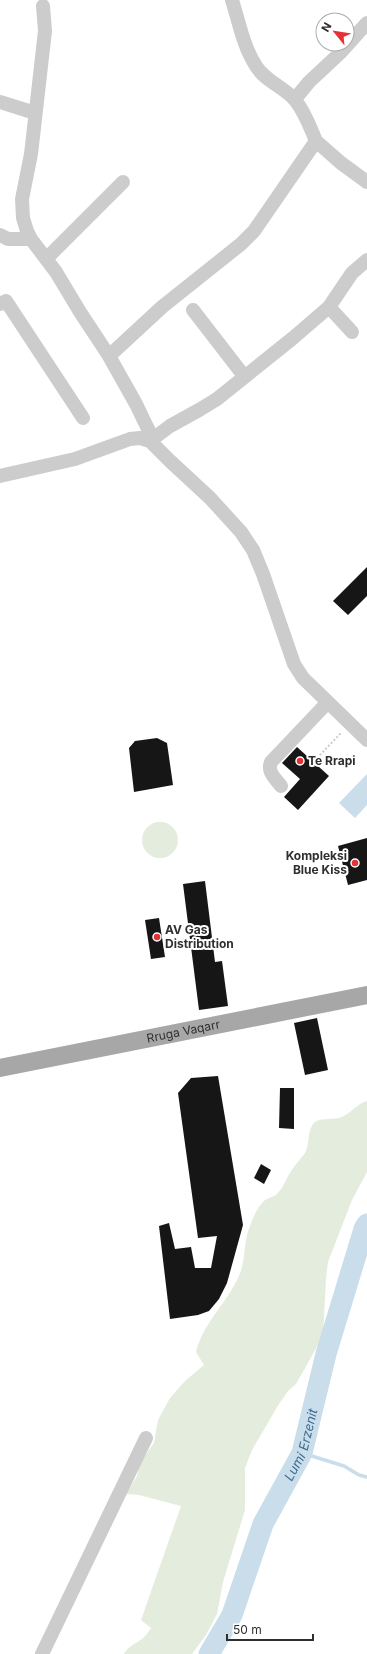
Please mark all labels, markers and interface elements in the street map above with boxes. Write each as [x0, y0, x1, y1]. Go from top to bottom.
north arrow [315, 12, 355, 52]
text: N [318, 20, 334, 34]
place label: Te Rrapi [308, 753, 355, 768]
marker: Te Rrapi [295, 756, 305, 766]
place label: Kompleksi Blue Kiss [286, 848, 347, 877]
marker: Kompleksi Blue Kiss [350, 858, 360, 868]
place label: AV Gas Distribution [165, 922, 234, 951]
marker: AV Gas Distribution [152, 932, 162, 942]
street label: Rruga Vaqarr [145, 1016, 222, 1046]
water label: Lumi Erzenit [280, 1406, 321, 1483]
scale bar [227, 1616, 313, 1642]
text: 50 m [233, 1622, 262, 1637]

